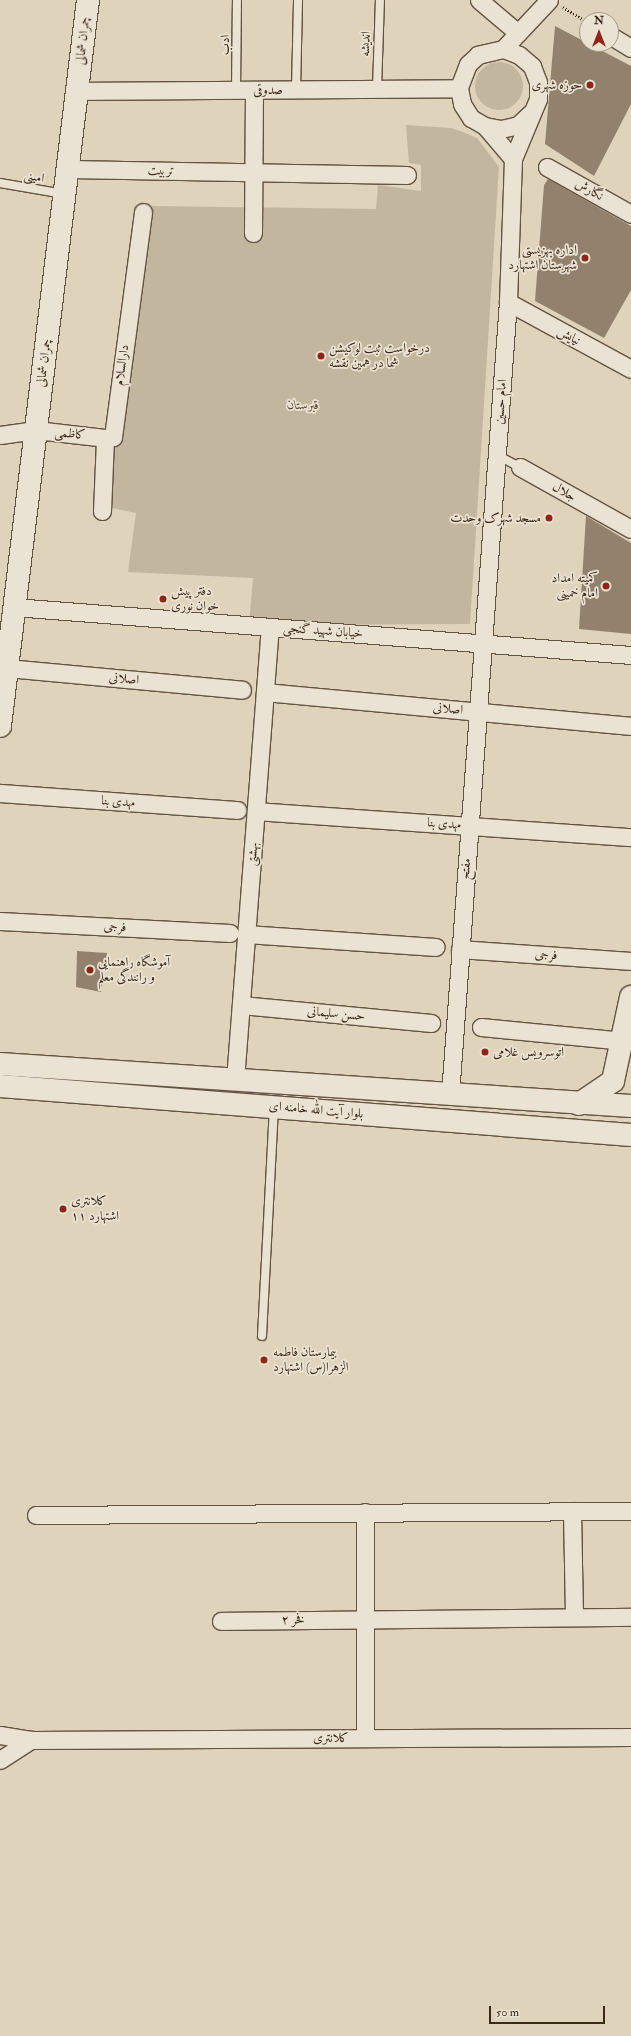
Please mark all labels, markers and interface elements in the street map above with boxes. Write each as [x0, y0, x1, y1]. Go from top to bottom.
north arrow [579, 12, 619, 52]
text: N [594, 14, 604, 27]
street label: چمران شمالی [72, 16, 94, 66]
street label: اندیشه [358, 31, 374, 57]
street label: ادب [217, 35, 233, 55]
place label: حوزه شهری [531, 77, 582, 93]
marker: حوزه شهری [585, 80, 595, 90]
street label: صدوقی [253, 82, 283, 98]
street label: تربیت [148, 163, 174, 179]
street label: امینی [23, 168, 45, 186]
street label: نگارش [572, 176, 606, 204]
place label: اداره بهزیستی شهرستان اشتهارد [508, 243, 577, 274]
marker: اداره بهزیستی شهرستان اشتهارد [580, 253, 590, 263]
street label: نیایش [555, 323, 583, 349]
street label: چمران شمالی [33, 338, 55, 388]
place label: درخواست ثبت لوکیشن شما در همین نقشه [329, 341, 430, 372]
street label: دارالسلام [111, 344, 133, 386]
marker: درخواست ثبت لوکیشن شما در همین نقشه [316, 351, 326, 361]
street label: امام حسین [492, 379, 510, 425]
park label: قبرستان [287, 397, 319, 413]
street label: کاظمی [54, 425, 86, 443]
street label: جلال [549, 479, 579, 505]
place label: مسجد شهرک وحدت [450, 510, 541, 526]
marker: مسجد شهرک وحدت [544, 513, 554, 523]
place label: کمیته امداد امام خمینی [551, 571, 598, 602]
marker: کمیته امداد امام خمینی [601, 581, 611, 591]
place label: دفتر پیش خوان نوری [171, 584, 219, 615]
marker: دفتر پیش خوان نوری [158, 594, 168, 604]
street label: خیابان شهید گنجی [283, 620, 363, 642]
street label: اصلانی [108, 670, 140, 688]
street label: اصلانی [432, 700, 464, 718]
street label: مهدی بنا [100, 793, 136, 811]
street label: مهدی بنا [426, 815, 462, 833]
street label: بهشتی [244, 841, 262, 867]
street label: مفتح [457, 858, 475, 880]
street label: فرجی [103, 919, 127, 935]
street label: فرجی [534, 946, 558, 964]
place label: آموشگاه راهنمایی و رانندگی معلم [98, 955, 170, 986]
marker: آموشگاه راهنمایی و رانندگی معلم [85, 965, 95, 975]
street label: حسن سلیمانی [306, 1004, 366, 1024]
place label: اتوسرویس غلامی [493, 1044, 564, 1060]
marker: اتوسرویس غلامی [480, 1047, 490, 1057]
street label: بلوار آیت الله خامنه ای [268, 1098, 364, 1122]
place label: کلانتری ۱۱ اشتهارد [71, 1194, 119, 1225]
marker: کلانتری ۱۱ اشتهارد [58, 1204, 68, 1214]
place label: بیمارستان فاطمه الزهرا(س) اشتهارد [273, 1345, 348, 1376]
marker: بیمارستان فاطمه الزهرا(س) اشتهارد [258, 1354, 270, 1366]
street label: فخر ۲ [281, 1612, 305, 1628]
street label: کلانتری [313, 1730, 349, 1746]
scale bar [491, 1998, 607, 2024]
text: 50 m [496, 2005, 519, 2020]

